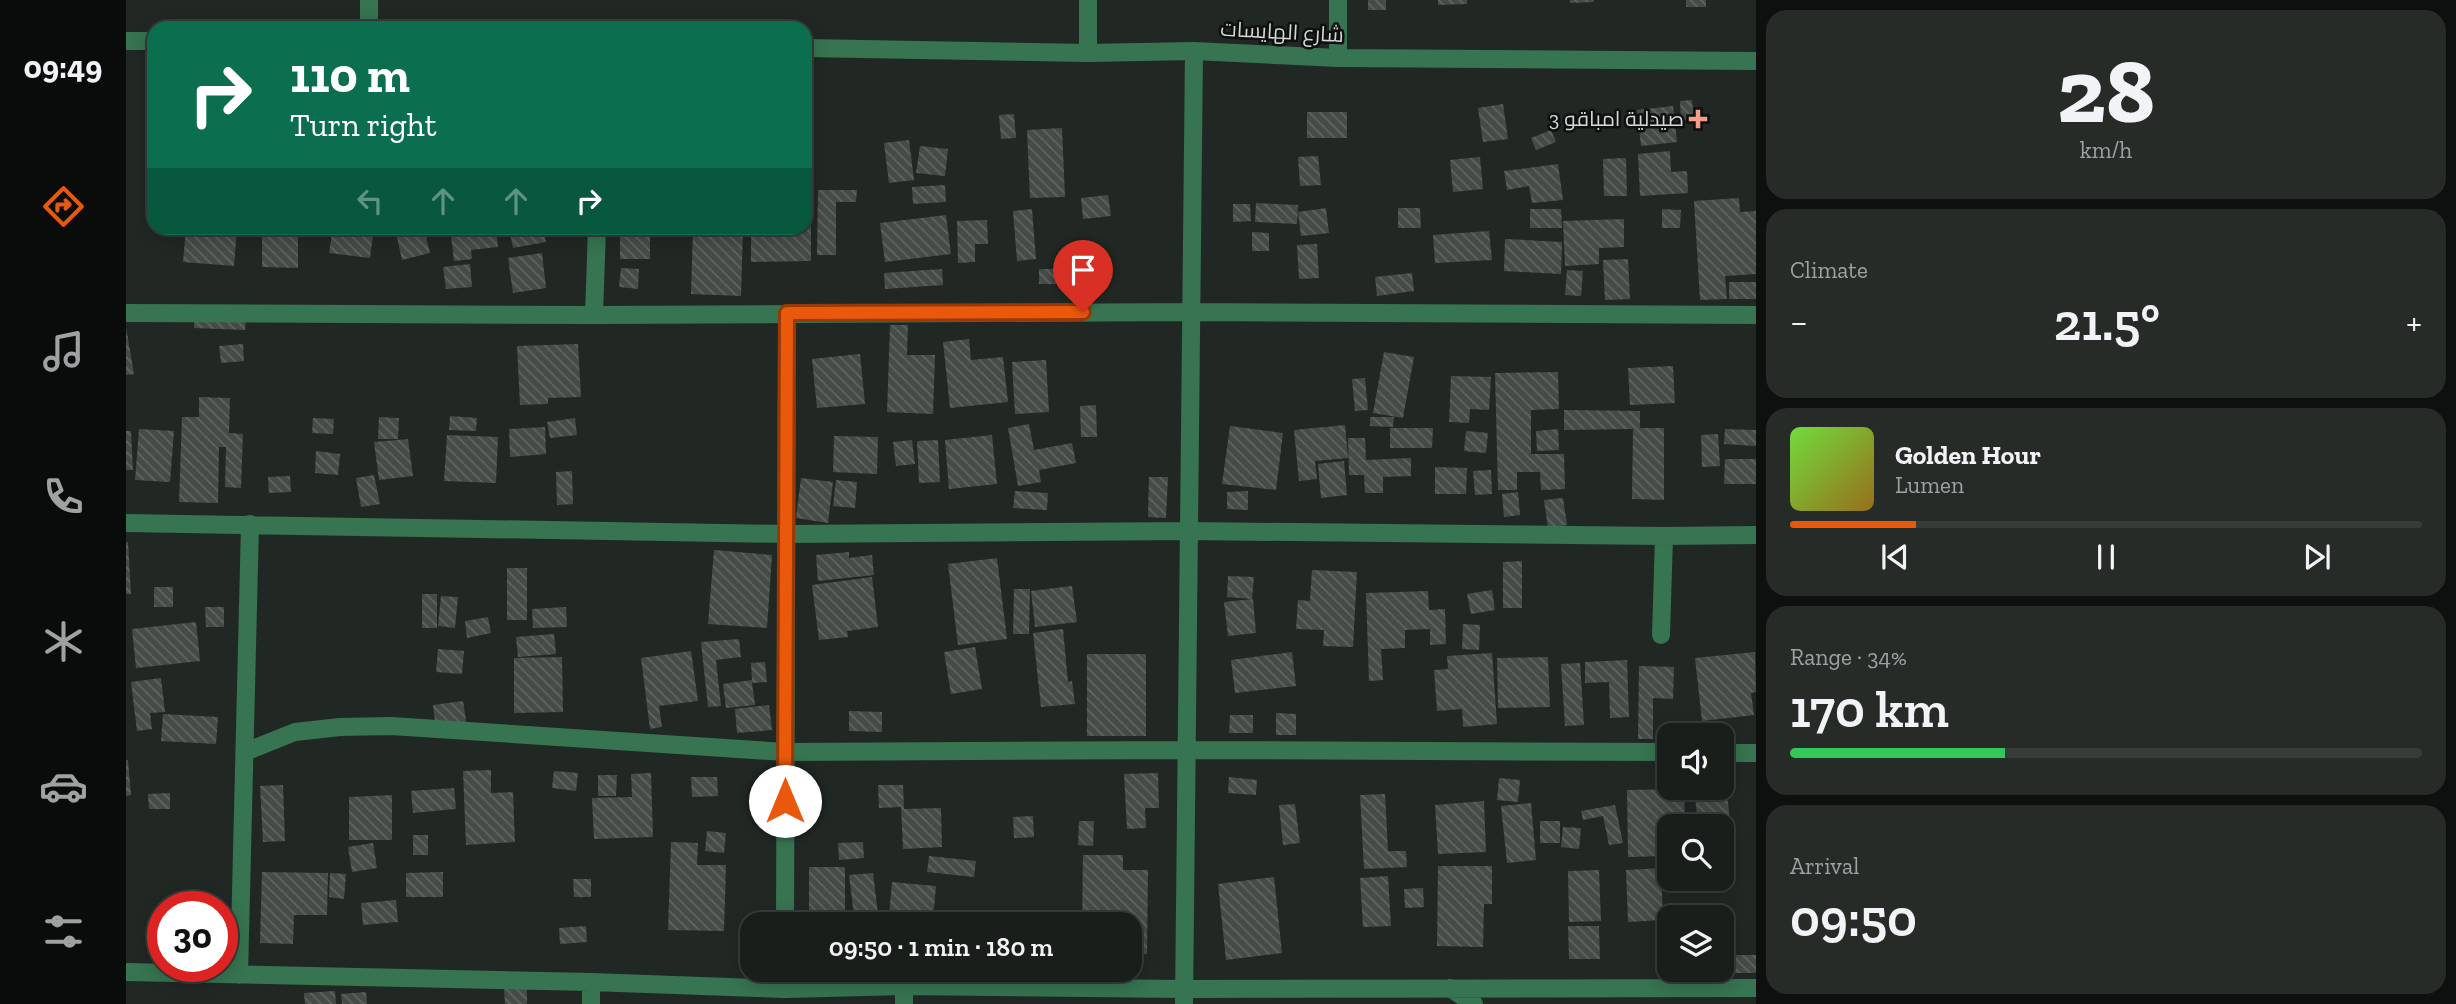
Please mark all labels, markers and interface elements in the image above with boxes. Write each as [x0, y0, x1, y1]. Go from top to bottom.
street label: شارع الهايسات [1220, 16, 1344, 49]
text: 28 [2057, 36, 2155, 145]
text: 110 m [290, 46, 410, 105]
text: 09:49 [24, 48, 102, 86]
icon: right [175, 49, 266, 140]
text: Turn right [290, 106, 437, 144]
place label: صيدلية امباقو 3 [1549, 106, 1684, 131]
marker: صيدلية امباقو 3 [1690, 111, 1706, 127]
text: km/h [2080, 136, 2132, 164]
icon: directions [39, 182, 88, 231]
icon: left [351, 182, 389, 220]
icon: ahead [424, 182, 462, 220]
icon: ahead [497, 182, 535, 220]
icon: right [570, 182, 608, 220]
pin [1053, 240, 1113, 312]
icon: arrive [1064, 251, 1102, 289]
text: Climate [1790, 256, 1868, 284]
text: 21.5° [2054, 291, 2160, 353]
text: − [1790, 299, 1808, 345]
text: + [2406, 299, 2422, 345]
icon: music [39, 327, 88, 376]
text: Golden Hour [1895, 439, 2041, 471]
text: Lumen [1895, 471, 1964, 499]
icon: phone [39, 472, 88, 521]
icon: previous [1876, 538, 1914, 576]
icon: pause [2087, 538, 2125, 576]
icon: next [2298, 538, 2336, 576]
icon: climate [39, 617, 88, 666]
text: Range · 34% [1790, 643, 1907, 671]
text: 170 km [1790, 678, 1949, 740]
map controls [1657, 723, 1734, 982]
button: sound [1657, 723, 1734, 800]
icon: car [39, 762, 88, 811]
position arrow [748, 764, 822, 838]
button: search [1657, 814, 1734, 891]
text: Arrival [1790, 852, 1859, 880]
text: 09:50 [1790, 887, 1917, 949]
speed limit sign: 30 [147, 891, 238, 982]
button: layers [1657, 905, 1734, 982]
icon: filters [39, 907, 88, 956]
text: 09:50 · 1 min · 180 m [829, 931, 1053, 963]

